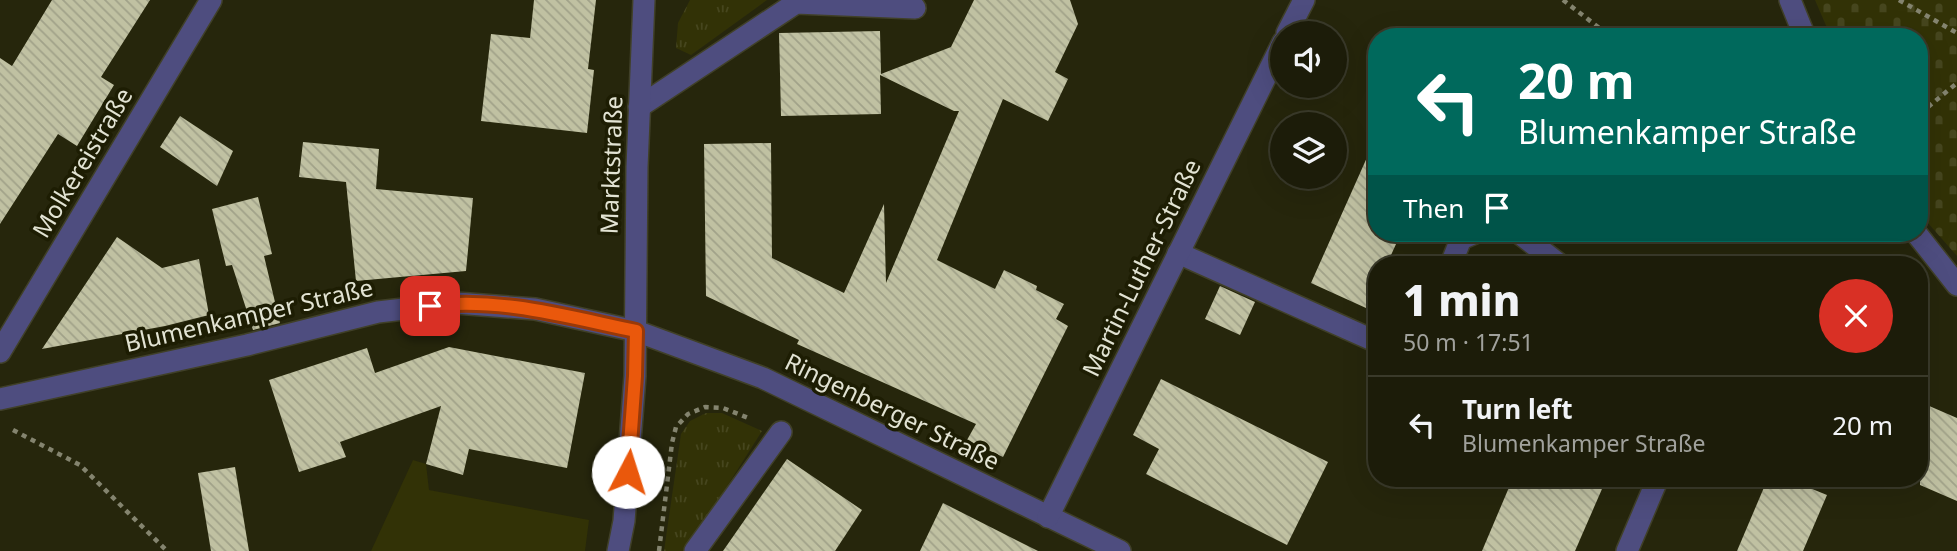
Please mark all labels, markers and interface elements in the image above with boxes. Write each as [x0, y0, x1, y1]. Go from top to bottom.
map controls [1270, 21, 1347, 189]
button: sound [1270, 21, 1347, 98]
text: 20 m [1518, 47, 1635, 113]
icon: left [1403, 56, 1494, 147]
street label: Molkereistraße [24, 81, 140, 243]
street label: Marktstraße [592, 95, 629, 235]
text: Blumenkamper Straße [1518, 110, 1857, 153]
button: layers [1270, 112, 1347, 189]
street label: Martin-Luther-Straße [1074, 153, 1208, 382]
icon: arrive [1478, 189, 1516, 227]
text: Then [1403, 190, 1464, 226]
street label: Blumenkamper Straße [121, 270, 376, 359]
text: 1 min [1403, 271, 1520, 328]
pin [400, 276, 460, 336]
button: close [1819, 279, 1893, 353]
icon: arrive [411, 287, 449, 325]
text: 50 m · 17:51 [1403, 326, 1534, 358]
street label: Ringenberger Straße [780, 344, 1005, 477]
text: Turn left [1462, 391, 1573, 427]
icon: left [1403, 406, 1441, 444]
text: 20 m [1832, 407, 1893, 443]
text: Blumenkamper Straße [1462, 427, 1705, 459]
position arrow [591, 435, 665, 509]

